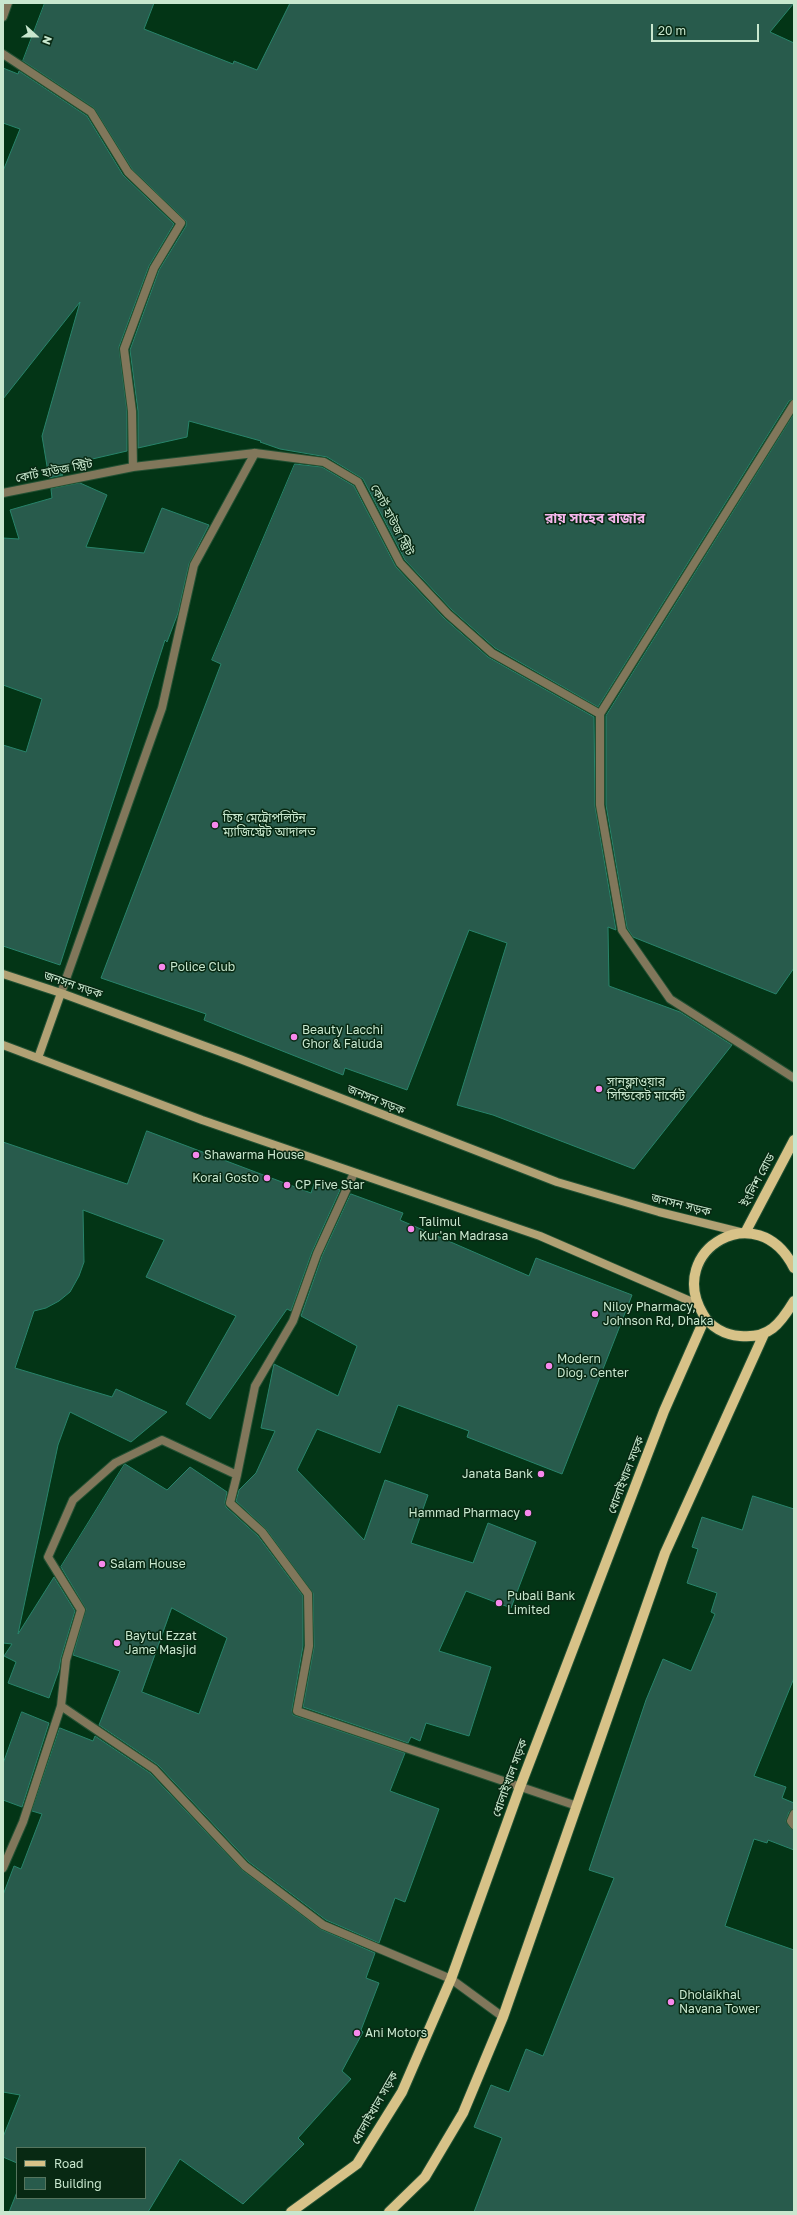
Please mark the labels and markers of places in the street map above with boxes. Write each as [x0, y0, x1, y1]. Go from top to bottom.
place label: চিফ মেট্রোপলিটন ম্যাজিস্ট্রেট আদালত [223, 811, 316, 839]
marker: চিফ মেট্রোপলিটন ম্যাজিস্ট্রেট আদালত [210, 820, 220, 830]
place label: Police Club [170, 960, 235, 974]
marker: Police Club [157, 962, 167, 972]
place label: Beauty Lacchi Ghor & Faluda [302, 1023, 383, 1051]
marker: Beauty Lacchi Ghor & Faluda [289, 1032, 299, 1042]
place label: সানফ্লাওয়ার সিন্ডিকেট মার্কেট [607, 1075, 685, 1103]
marker: সানফ্লাওয়ার সিন্ডিকেট মার্কেট [594, 1084, 604, 1094]
place label: Shawarma House [204, 1148, 304, 1162]
marker: Shawarma House [191, 1150, 201, 1160]
place label: Korai Gosto [192, 1171, 259, 1185]
marker: Korai Gosto [262, 1173, 272, 1183]
place label: CP Five Star [295, 1178, 365, 1192]
marker: CP Five Star [282, 1180, 292, 1190]
place label: Talimul Kur'an Madrasa [419, 1215, 508, 1243]
marker: Talimul Kur'an Madrasa [406, 1224, 416, 1234]
place label: Niloy Pharmacy, Johnson Rd, Dhaka [603, 1300, 714, 1328]
marker: Niloy Pharmacy, Johnson Rd, Dhaka [590, 1309, 600, 1319]
place label: Modern Diog. Center [557, 1352, 629, 1380]
marker: Modern Diog. Center [544, 1361, 554, 1371]
place label: Janata Bank [462, 1467, 533, 1481]
marker: Janata Bank [536, 1469, 546, 1479]
place label: Hammad Pharmacy [409, 1506, 520, 1520]
marker: Hammad Pharmacy [523, 1508, 533, 1518]
place label: Salam House [110, 1557, 186, 1571]
marker: Salam House [97, 1559, 107, 1569]
place label: Pubali Bank Limited [507, 1589, 575, 1617]
marker: Pubali Bank Limited [494, 1598, 504, 1608]
place label: Baytul Ezzat Jame Masjid [125, 1629, 197, 1657]
marker: Baytul Ezzat Jame Masjid [112, 1638, 122, 1648]
place label: Dholaikhal Navana Tower [679, 1988, 760, 2016]
marker: Dholaikhal Navana Tower [666, 1997, 676, 2007]
place label: Ani Motors [365, 2026, 427, 2040]
marker: Ani Motors [352, 2028, 362, 2038]

